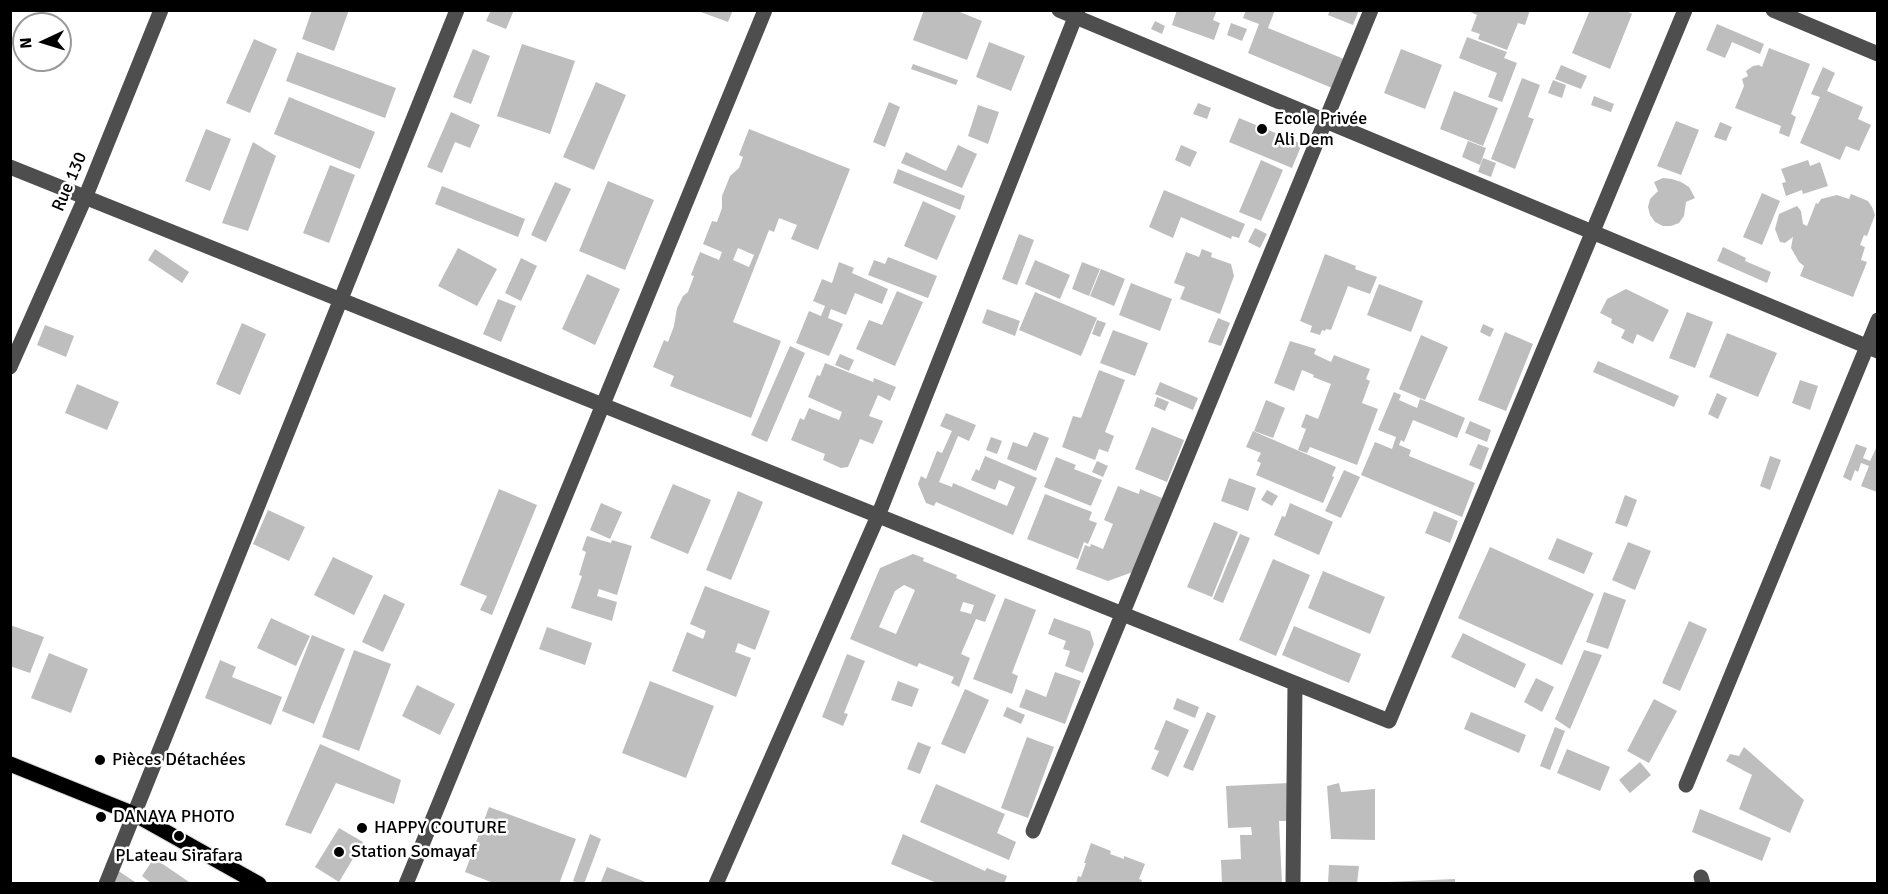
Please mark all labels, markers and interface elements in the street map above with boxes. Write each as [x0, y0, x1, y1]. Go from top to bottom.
north arrow [12, 12, 72, 72]
text: N [16, 37, 36, 49]
place label: Ecole Privée Ali Dem [1274, 108, 1367, 150]
marker: Ecole Privée Ali Dem [1255, 122, 1269, 136]
street label: Rue 130 [48, 149, 92, 215]
place label: Pièces Détachées [112, 749, 246, 771]
marker: Pièces Détachées [93, 753, 107, 767]
place label: DANAYA PHOTO [113, 806, 235, 828]
marker: DANAYA PHOTO [94, 810, 108, 824]
place label: HAPPY COUTURE [374, 817, 507, 839]
marker: HAPPY COUTURE [355, 821, 369, 835]
marker: PLateau Sirafara [172, 829, 186, 843]
place label: Station Somayaf [351, 841, 477, 863]
place label: PLateau Sirafara [115, 845, 243, 867]
marker: Station Somayaf [332, 845, 346, 859]

